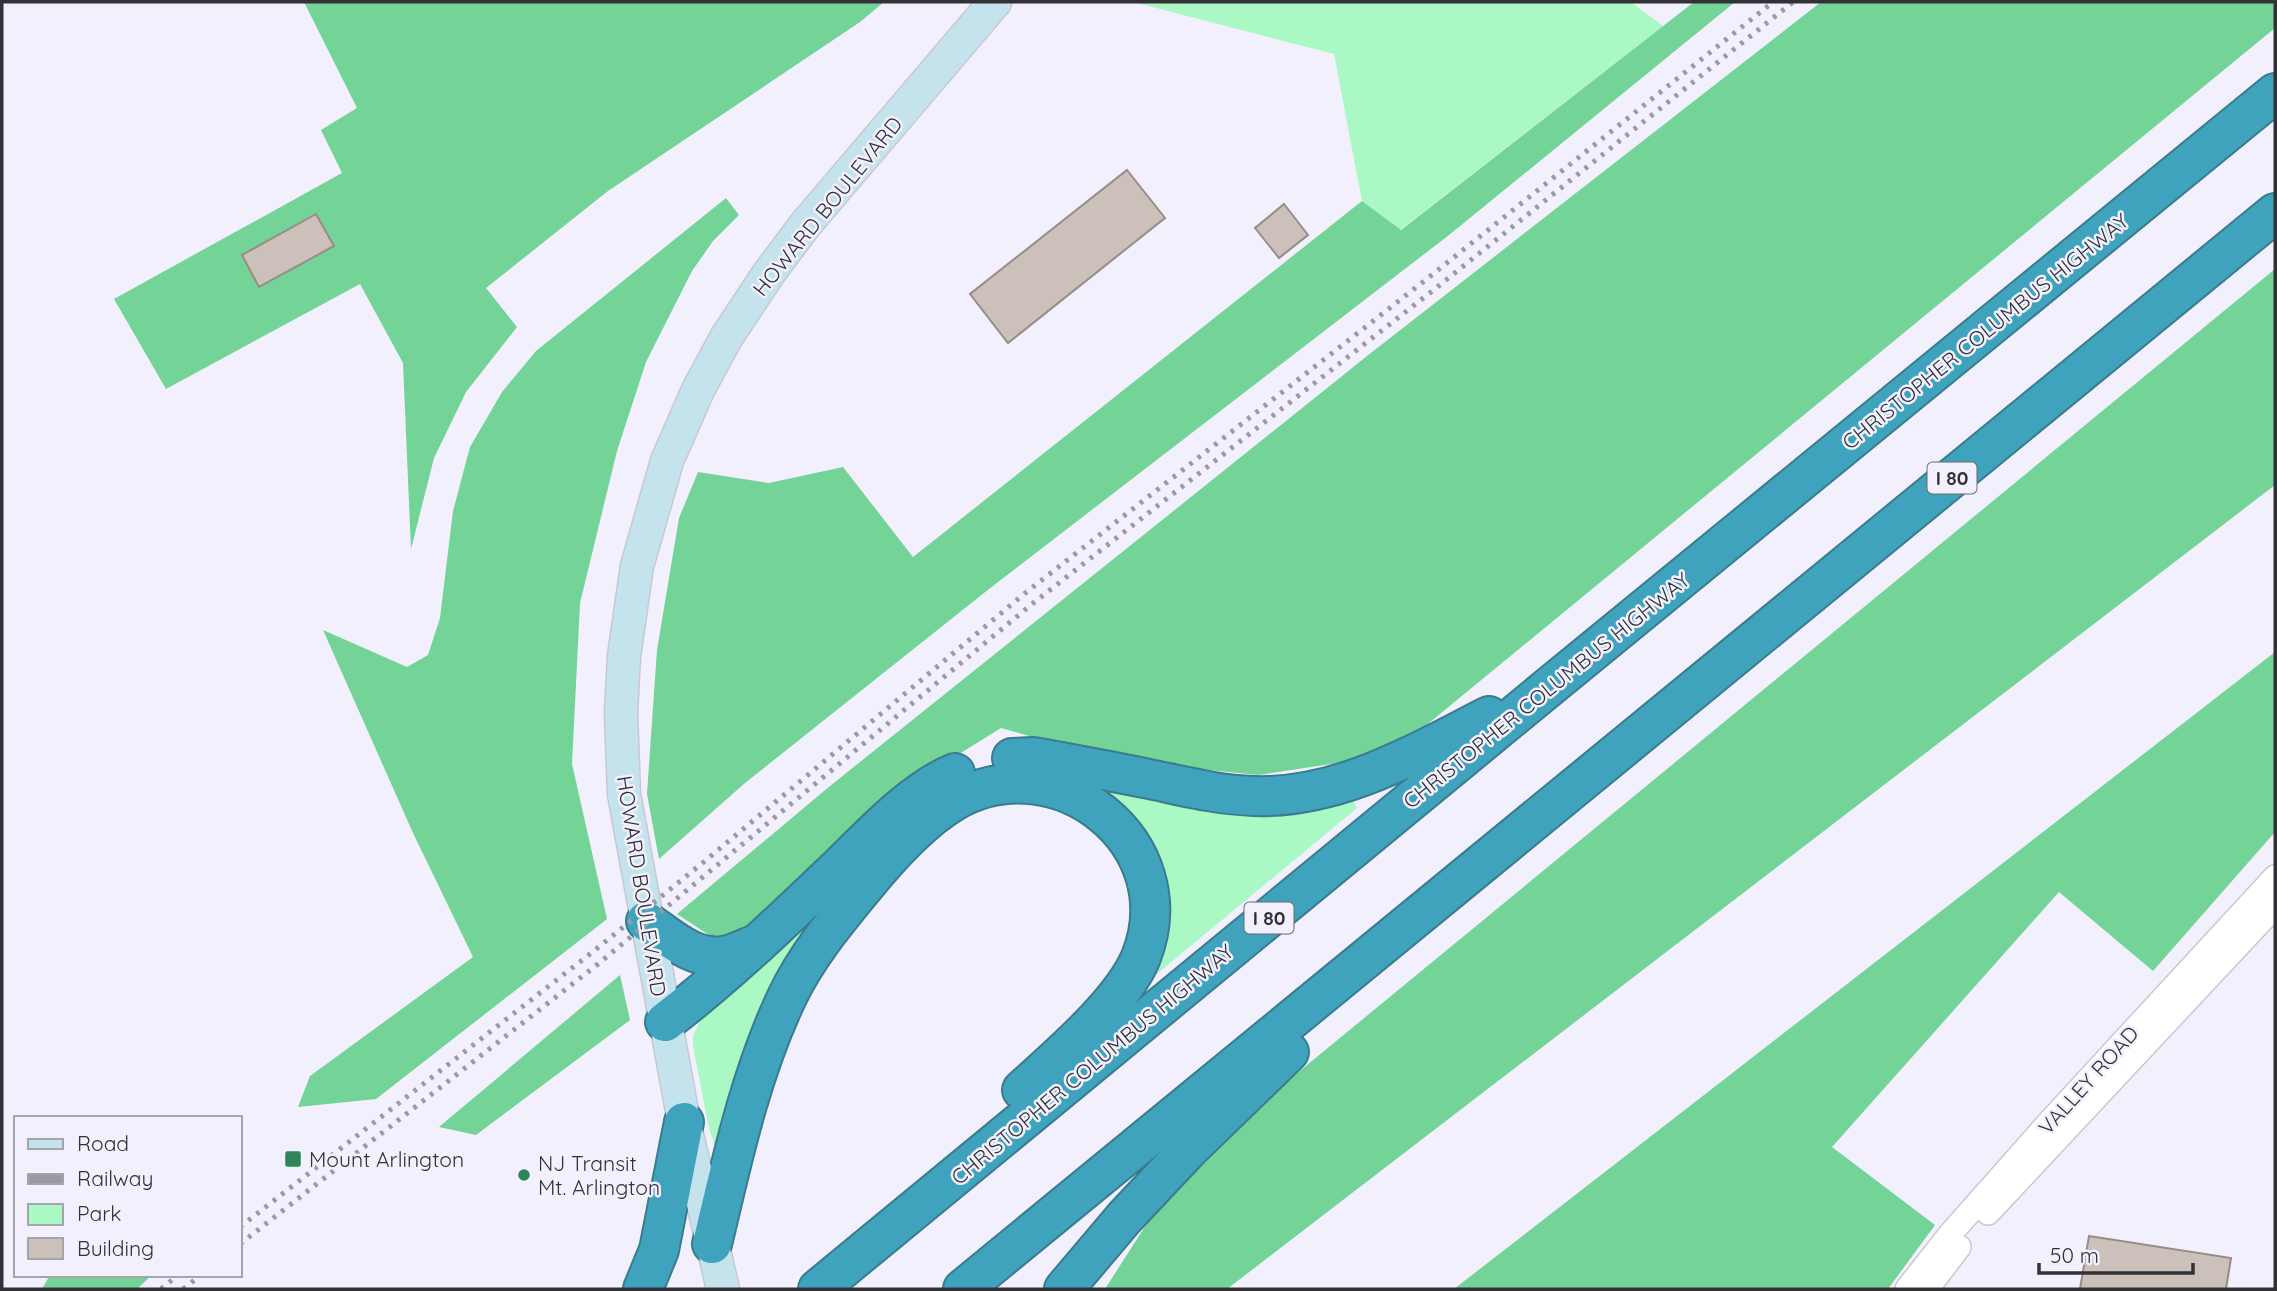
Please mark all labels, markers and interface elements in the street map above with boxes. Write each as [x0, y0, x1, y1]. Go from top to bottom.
street label: HOWARD BOULEVARD [747, 111, 907, 301]
street label: CHRISTOPHER COLUMBUS HIGHWAY [1837, 207, 2134, 455]
road number: I 80 [1927, 463, 1976, 494]
street label: CHRISTOPHER COLUMBUS HIGHWAY [1398, 566, 1695, 814]
street label: HOWARD BOULEVARD [612, 774, 672, 998]
road number: I 80 [1244, 902, 1294, 934]
street label: CHRISTOPHER COLUMBUS HIGHWAY [945, 938, 1239, 1190]
street label: VALLEY ROAD [2032, 1020, 2144, 1140]
legend [14, 1116, 242, 1277]
text: Road [77, 1130, 129, 1156]
place label: Mount Arlington [309, 1146, 464, 1172]
marker: Mount Arlington [283, 1149, 303, 1169]
place label: NJ Transit Mt. Arlington [538, 1150, 660, 1200]
text: Railway [77, 1165, 153, 1191]
marker: NJ Transit Mt. Arlington [516, 1167, 532, 1183]
text: Park [77, 1200, 121, 1226]
scale bar [2039, 1232, 2193, 1276]
text: Building [77, 1235, 154, 1261]
text: 50 m [2050, 1242, 2099, 1268]

